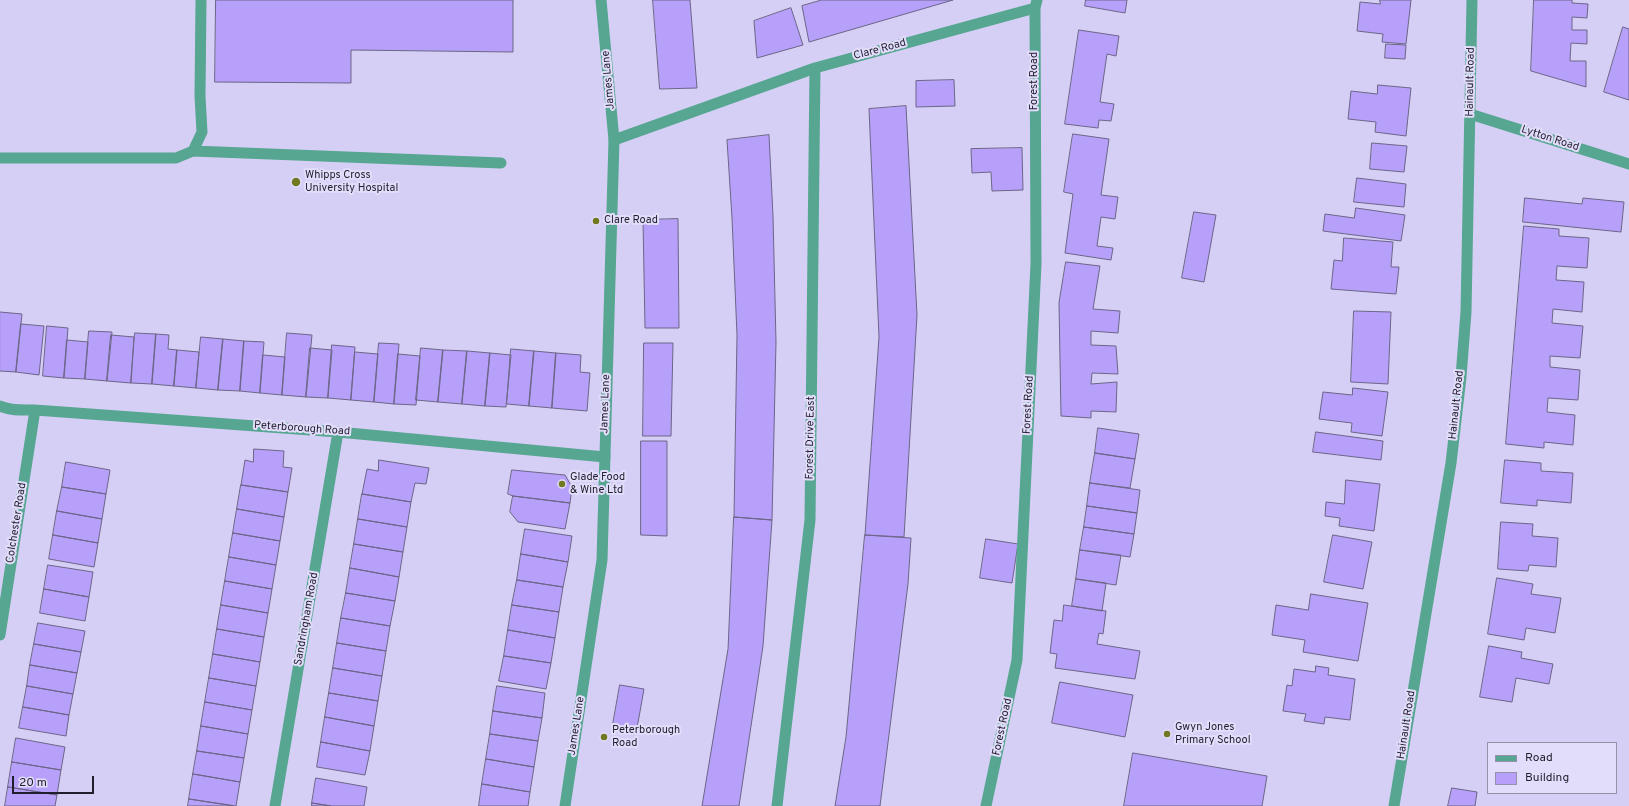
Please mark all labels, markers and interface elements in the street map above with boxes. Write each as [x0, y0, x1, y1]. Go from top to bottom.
street label: Clare Road [852, 37, 908, 63]
street label: Hainault Road [1464, 47, 1478, 117]
street label: James Lane [600, 50, 618, 110]
street label: Forest Road [1028, 52, 1042, 110]
street label: Lytton Road [1519, 123, 1581, 155]
place label: Whipps Cross University Hospital [305, 169, 398, 195]
marker: Whipps Cross University Hospital [290, 176, 302, 188]
place label: Clare Road [604, 214, 658, 228]
marker: Clare Road [591, 216, 601, 226]
street label: Hainault Road [1447, 370, 1467, 440]
street label: James Lane [598, 374, 614, 434]
street label: Forest Road [1021, 375, 1037, 435]
street label: Forest Drive East [804, 396, 818, 480]
street label: Peterborough Road [254, 419, 350, 439]
place label: Glade Food & Wine Ltd [570, 471, 625, 497]
marker: Glade Food & Wine Ltd [557, 479, 567, 489]
street label: Colchester Road [4, 482, 30, 564]
street label: Sandringham Road [292, 571, 322, 667]
street label: Hainault Road [1395, 690, 1419, 760]
street label: James Lane [566, 696, 588, 756]
street label: Forest Road [990, 697, 1016, 757]
place label: Gwyn Jones Primary School [1175, 721, 1251, 747]
place label: Peterborough Road [612, 724, 680, 750]
marker: Gwyn Jones Primary School [1162, 729, 1172, 739]
marker: Peterborough Road [599, 732, 609, 742]
legend [1487, 742, 1617, 794]
text: Road [1525, 750, 1553, 766]
scale bar [14, 768, 96, 794]
text: Building [1525, 770, 1569, 786]
text: 20 m [19, 775, 47, 791]

